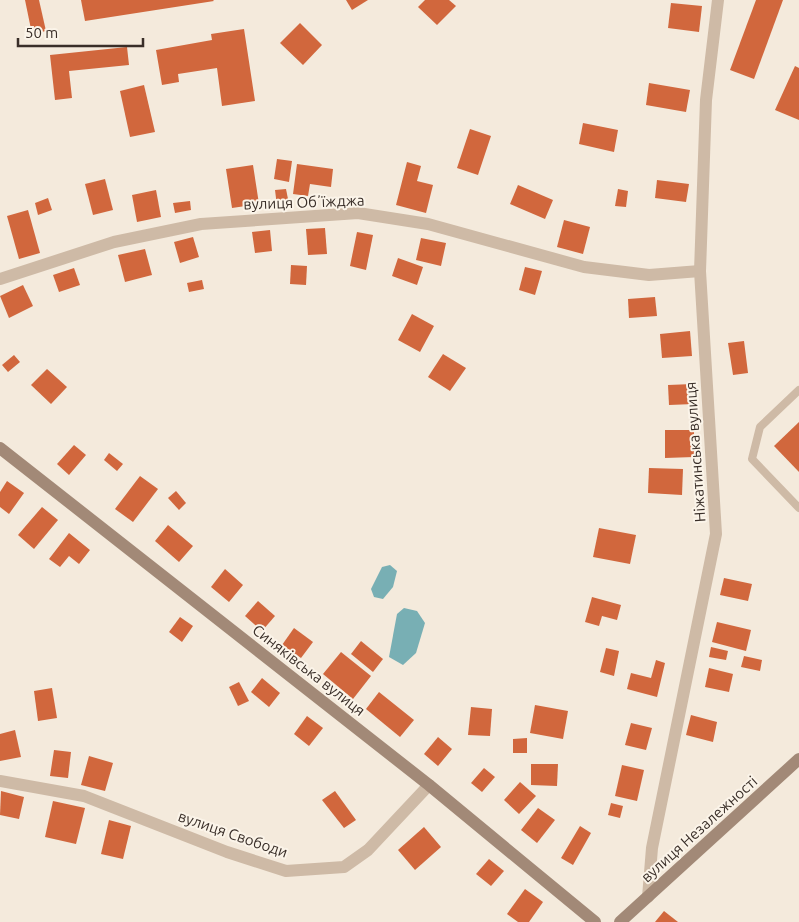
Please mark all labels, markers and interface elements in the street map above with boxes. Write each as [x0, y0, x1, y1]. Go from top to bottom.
scale bar [18, 15, 142, 47]
text: 50 m [25, 24, 58, 41]
street label: вулиця Обʼїжджа [243, 191, 365, 213]
street label: Ніжатинська вулиця [682, 381, 708, 523]
street label: Синяківська вулиця [249, 621, 369, 719]
street label: вулиця Незалежності [638, 773, 760, 885]
street label: вулиця Свободи [176, 807, 290, 861]

